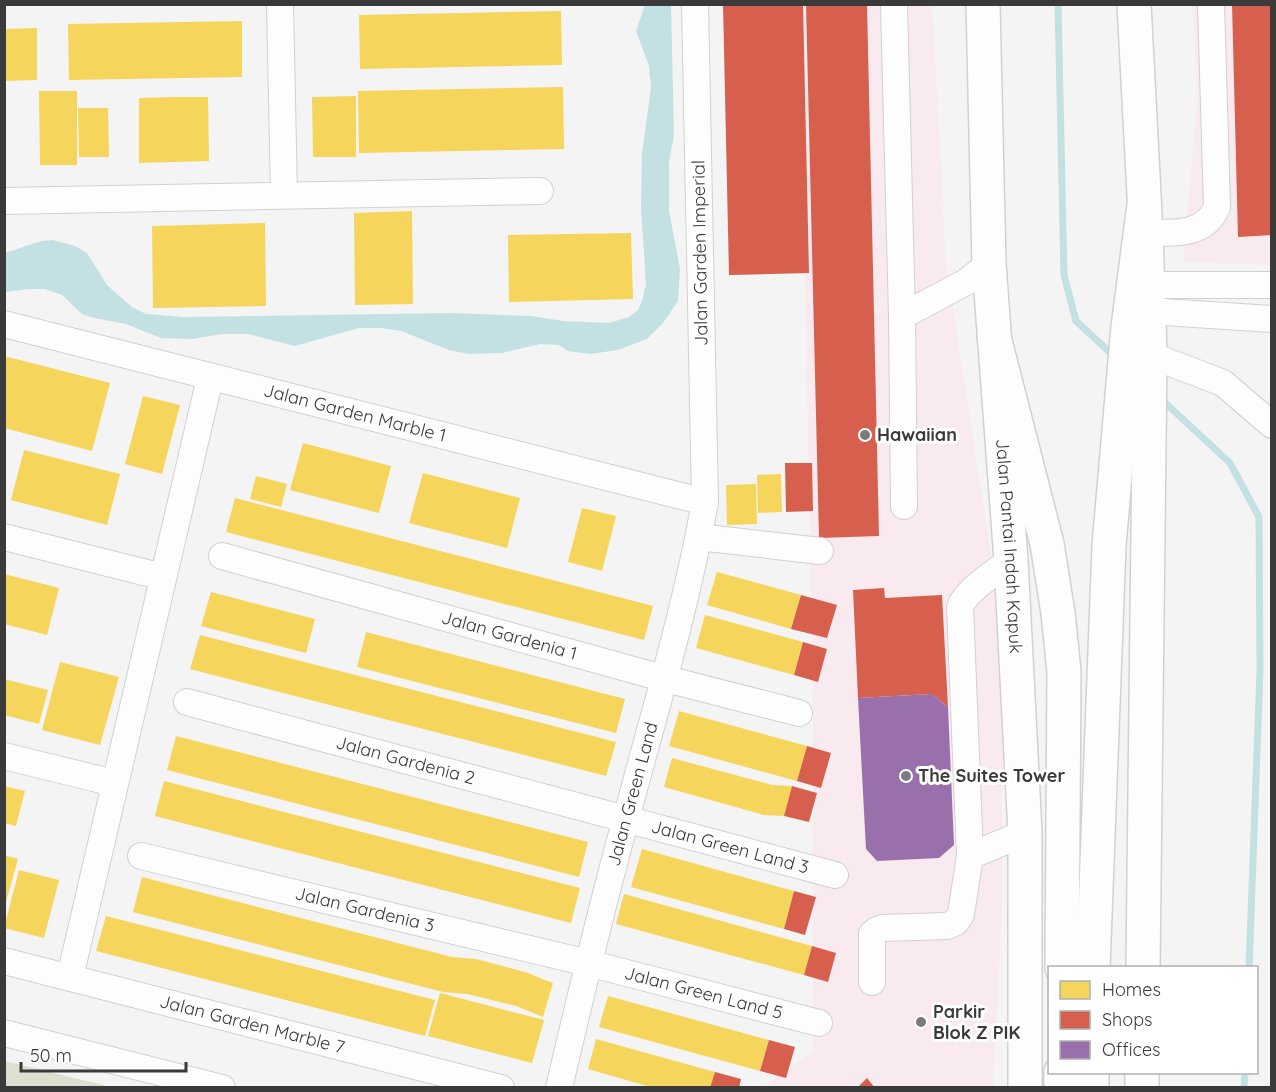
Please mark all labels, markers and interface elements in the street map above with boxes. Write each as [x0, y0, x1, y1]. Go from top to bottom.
street label: Jalan Garden Imperial [686, 160, 713, 346]
street label: Jalan Garden Marble 1 [261, 378, 449, 447]
place label: Hawaiian [877, 423, 957, 446]
marker: Hawaiian [858, 428, 872, 442]
street label: Jalan Pantai Indah Kapuk [991, 438, 1028, 654]
street label: Jalan Gardenia 1 [439, 605, 580, 665]
street label: Jalan Green Land [602, 719, 663, 868]
street label: Jalan Gardenia 2 [333, 730, 478, 789]
place label: The Suites Tower [918, 764, 1065, 787]
marker: The Suites Tower [899, 769, 913, 783]
street label: Jalan Green Land 3 [649, 814, 812, 879]
street label: Jalan Gardenia 3 [293, 881, 437, 937]
street label: Jalan Green Land 5 [622, 961, 785, 1024]
legend [1048, 966, 1258, 1074]
text: Homes [1102, 978, 1161, 1001]
street label: Jalan Garden Marble 7 [157, 989, 347, 1059]
place label: Parkir Blok Z PIK [933, 1000, 1020, 1044]
text: Shops [1102, 1008, 1153, 1031]
marker: Parkir Blok Z PIK [914, 1015, 928, 1029]
scale bar [21, 1035, 186, 1073]
text: Offices [1102, 1038, 1161, 1061]
text: 50 m [30, 1044, 72, 1067]

